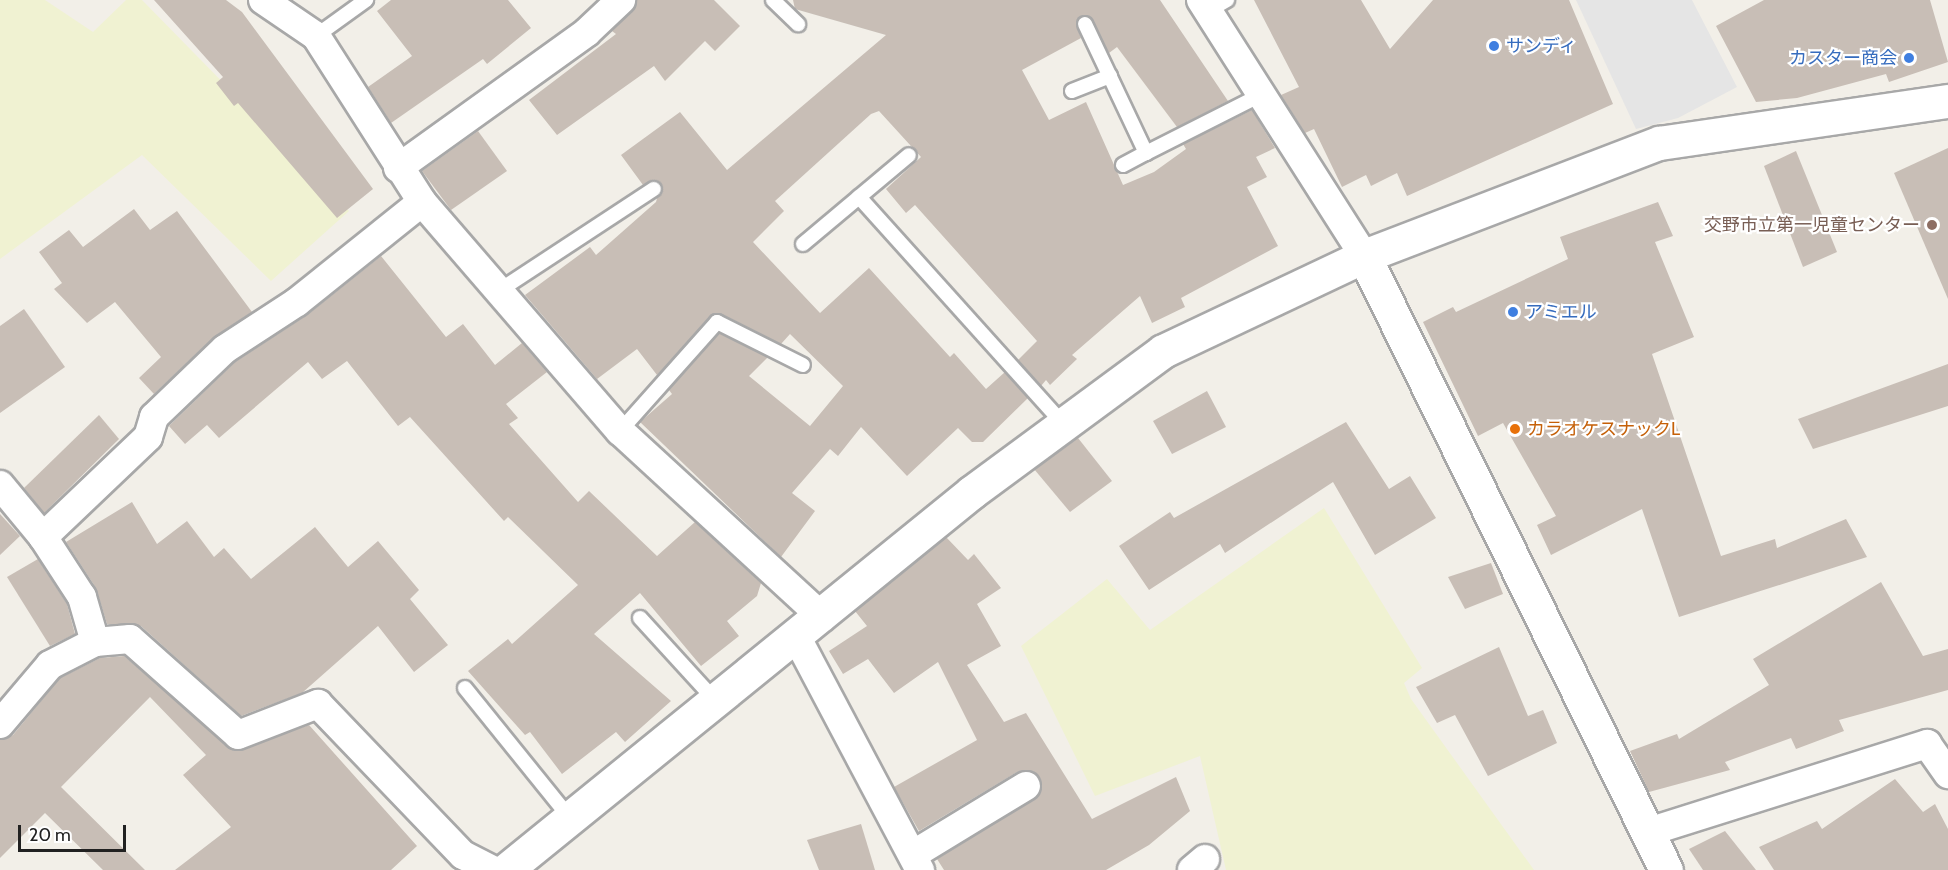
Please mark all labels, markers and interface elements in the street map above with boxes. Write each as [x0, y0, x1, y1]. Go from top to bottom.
place label: サンディ [1506, 35, 1578, 57]
marker: サンディ [1487, 39, 1501, 53]
place label: カスター商会 [1789, 47, 1897, 69]
marker: カスター商会 [1902, 51, 1916, 65]
place label: 交野市立第一児童センター [1704, 214, 1920, 236]
marker: 交野市立第一児童センター [1925, 218, 1939, 232]
place label: アミエル [1525, 301, 1597, 323]
marker: アミエル [1506, 305, 1520, 319]
place label: カラオケスナックL [1527, 418, 1680, 440]
marker: カラオケスナックL [1508, 422, 1522, 436]
scale bar [21, 813, 129, 851]
text: 20 m [29, 824, 71, 846]

